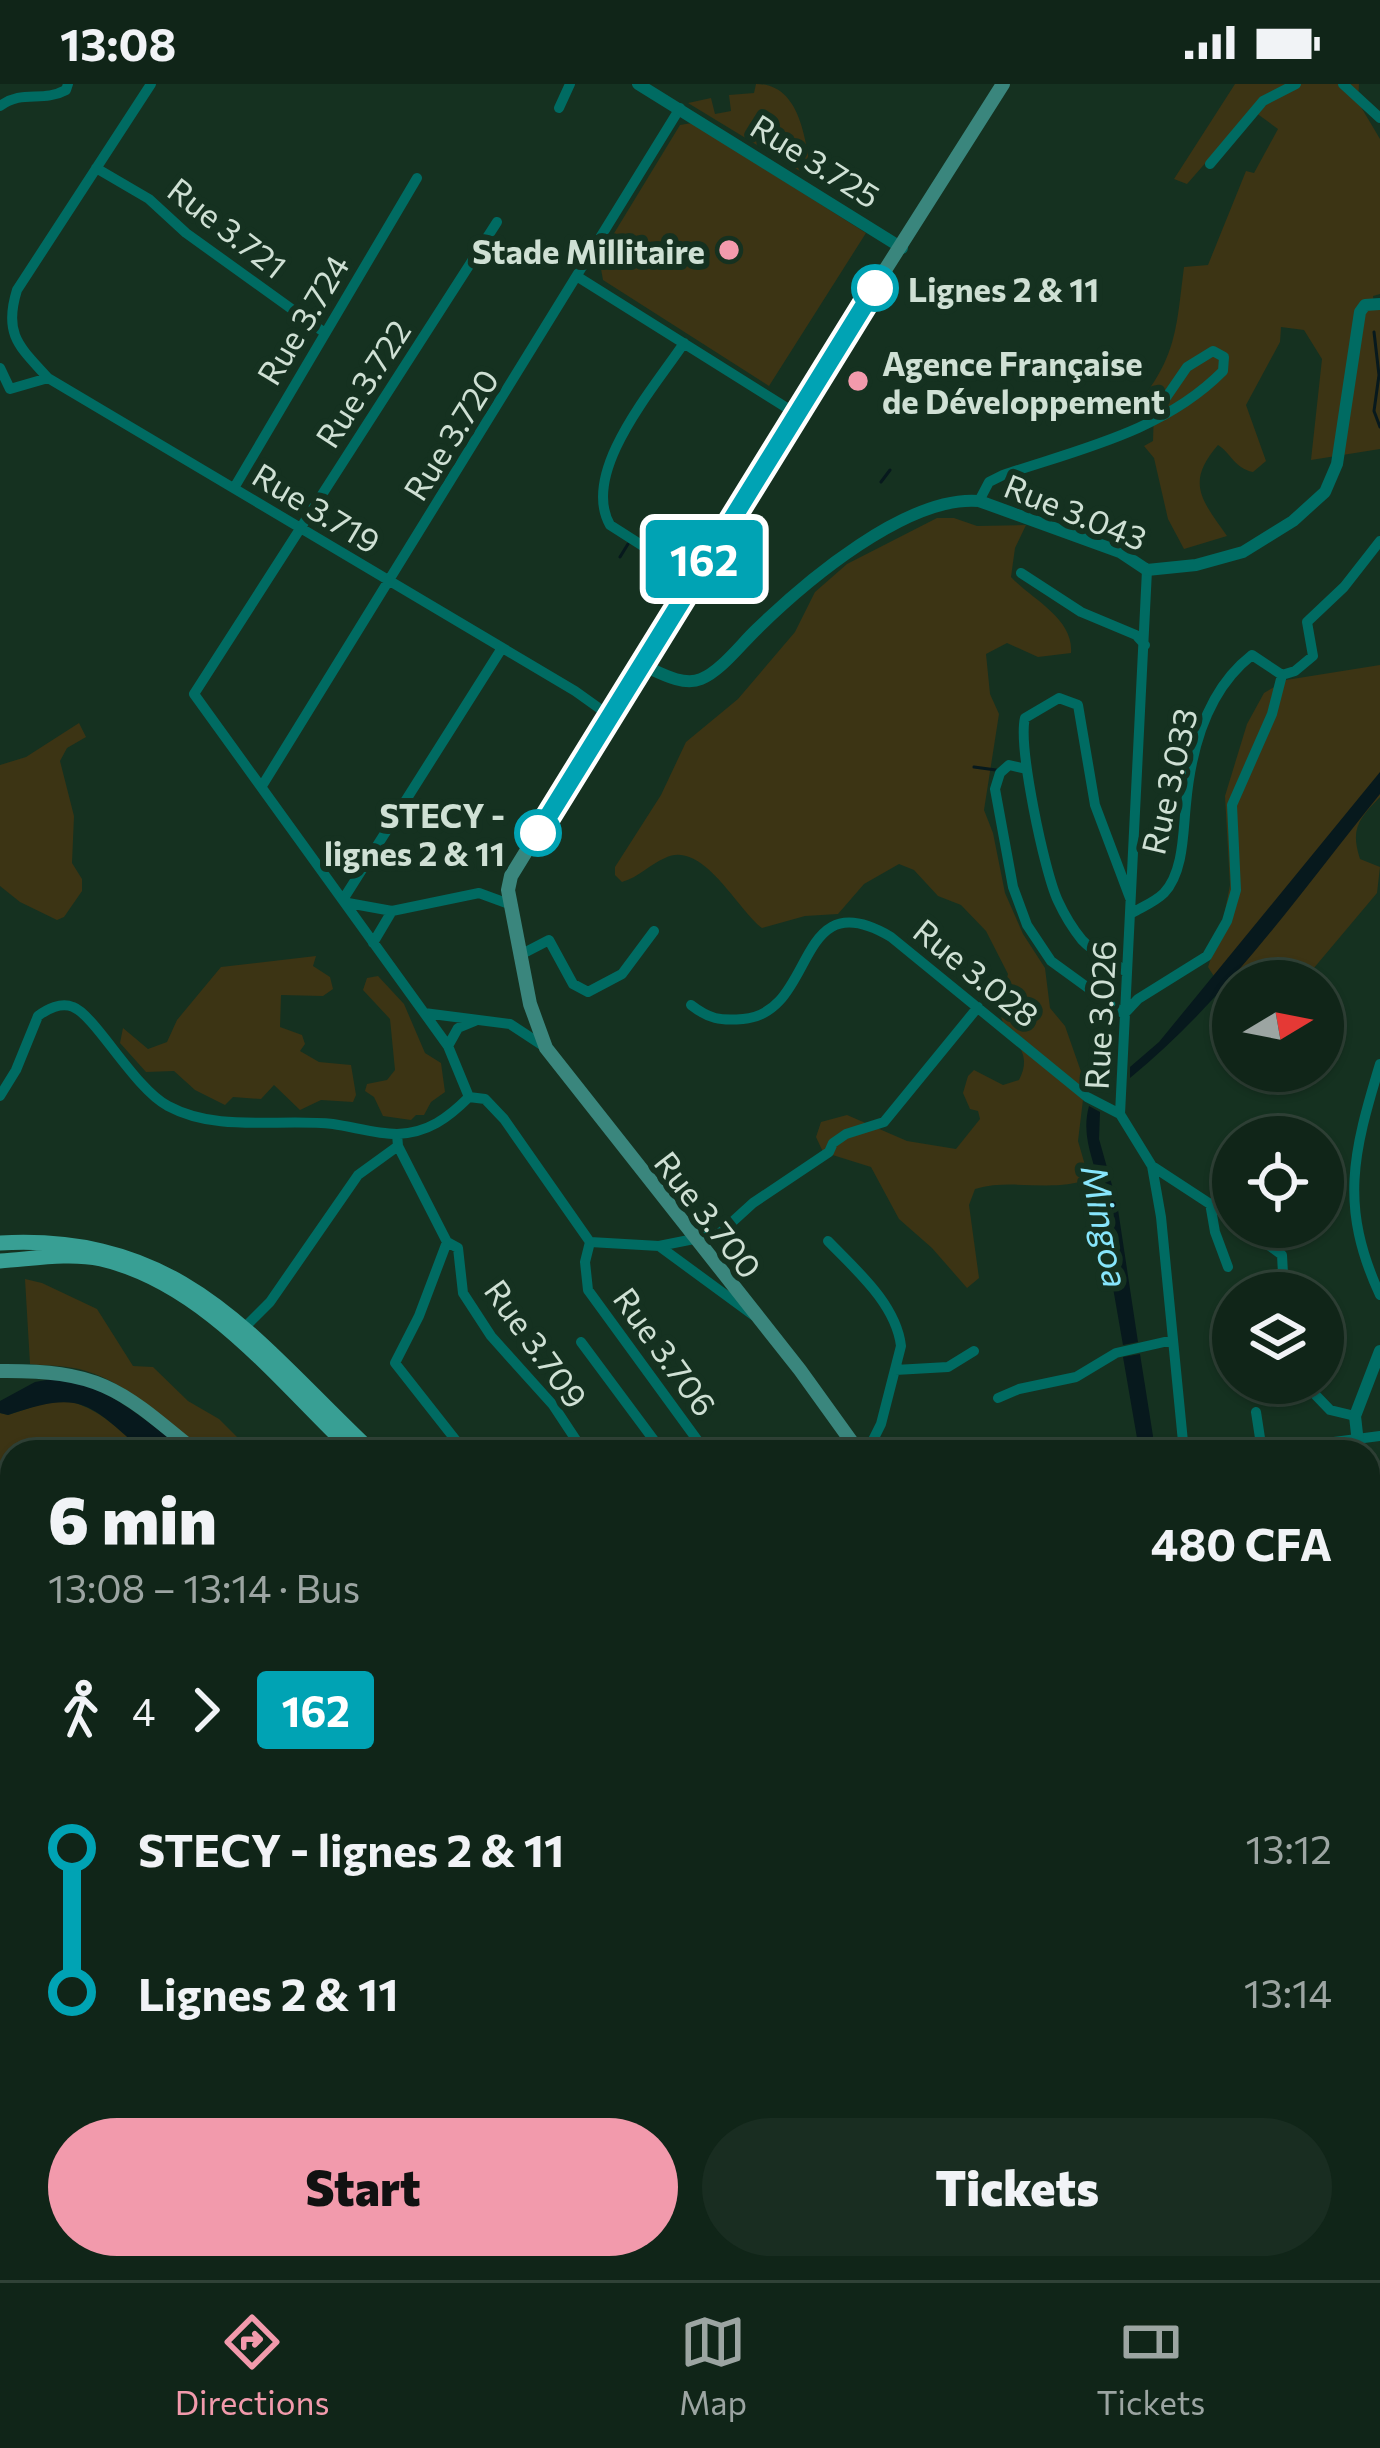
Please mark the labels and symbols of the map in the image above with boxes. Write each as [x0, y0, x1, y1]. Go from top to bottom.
street label: Rue 3.725 [744, 104, 888, 216]
street label: Rue 3.721 [160, 168, 296, 286]
place label: Stade Millitaire [472, 230, 705, 271]
marker: Stade Millitaire [716, 237, 742, 263]
street label: Rue 3.724 [247, 246, 357, 392]
marker: Lignes 2 & 11 [853, 266, 897, 310]
place label: Lignes 2 & 11 [908, 268, 1099, 309]
street label: Rue 3.722 [306, 312, 418, 454]
place label: Agence Française de Développement [882, 342, 1165, 421]
street label: Rue 3.720 [394, 361, 506, 507]
marker: Agence Française de Développement [845, 368, 871, 394]
street label: Rue 3.719 [246, 453, 388, 561]
street label: Rue 3.043 [999, 464, 1153, 558]
line badge: 162 [635, 520, 773, 598]
street label: Rue 3.033 [1131, 704, 1205, 858]
place label: STECY - lignes 2 & 11 [324, 794, 505, 873]
marker: STECY - lignes 2 & 11 [516, 811, 560, 855]
street label: Rue 3.028 [906, 909, 1048, 1035]
street label: Rue 3.026 [1075, 939, 1123, 1091]
north arrow [1212, 960, 1344, 1092]
street label: Rue 3.700 [647, 1142, 771, 1286]
water label: Mingoa [1074, 1161, 1140, 1291]
street label: Rue 3.709 [477, 1271, 597, 1415]
street label: Rue 3.706 [606, 1279, 726, 1423]

